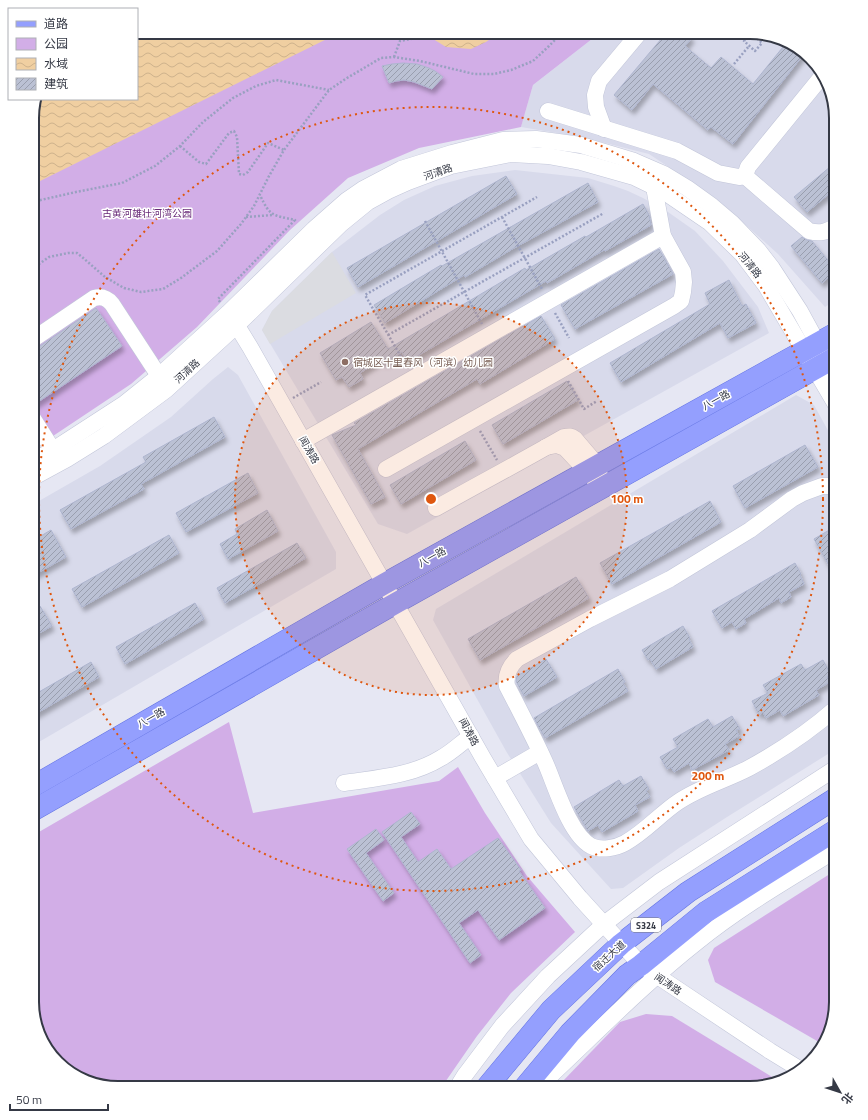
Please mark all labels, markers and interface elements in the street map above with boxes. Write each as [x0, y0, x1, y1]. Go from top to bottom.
legend [8, 8, 138, 100]
text: 道路 [44, 14, 68, 33]
text: 公园 [44, 34, 68, 53]
text: 水域 [44, 54, 68, 73]
text: 建筑 [44, 74, 68, 93]
street label: 河清路 [421, 160, 455, 184]
park label: 古黄河雄壮河湾公园 [102, 206, 192, 221]
street label: 河清路 [735, 249, 765, 281]
street label: 河清路 [171, 355, 203, 387]
place label: 宿城区十里春风（河滨）幼儿园 [353, 355, 493, 370]
marker: 宿城区十里春风（河滨）幼儿园 [340, 357, 350, 367]
street label: 八一路 [699, 386, 733, 414]
street label: 闻涛路 [295, 433, 323, 467]
text: 100 m [611, 489, 643, 508]
centre of rings [424, 492, 438, 506]
street label: 八一路 [415, 543, 449, 571]
street label: 八一路 [134, 704, 168, 732]
street label: 闻涛路 [455, 715, 483, 749]
text: 200 m [692, 766, 724, 785]
road number: S324 [631, 918, 661, 932]
street label: 宿迁大道 [589, 937, 629, 975]
street label: 闻涛路 [651, 969, 685, 999]
north arrow [820, 1072, 860, 1112]
scale bar [10, 1086, 108, 1112]
text: 北 [838, 1089, 857, 1108]
text: 50 m [16, 1090, 42, 1109]

